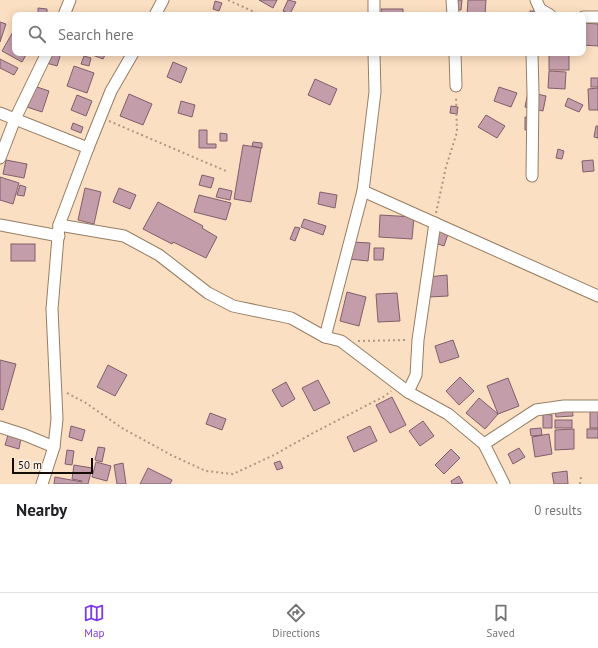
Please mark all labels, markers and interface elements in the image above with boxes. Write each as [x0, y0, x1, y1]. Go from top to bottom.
search box [12, 12, 586, 56]
icon: search [26, 23, 48, 45]
text: Search here [58, 25, 134, 44]
scale bar [12, 456, 93, 475]
text: 50 m [18, 458, 42, 472]
text: Nearby [16, 499, 67, 521]
text: 0 results [534, 502, 582, 519]
tab: Map [83, 602, 105, 640]
tab: Directions [272, 602, 320, 640]
tab: Saved [487, 602, 515, 640]

